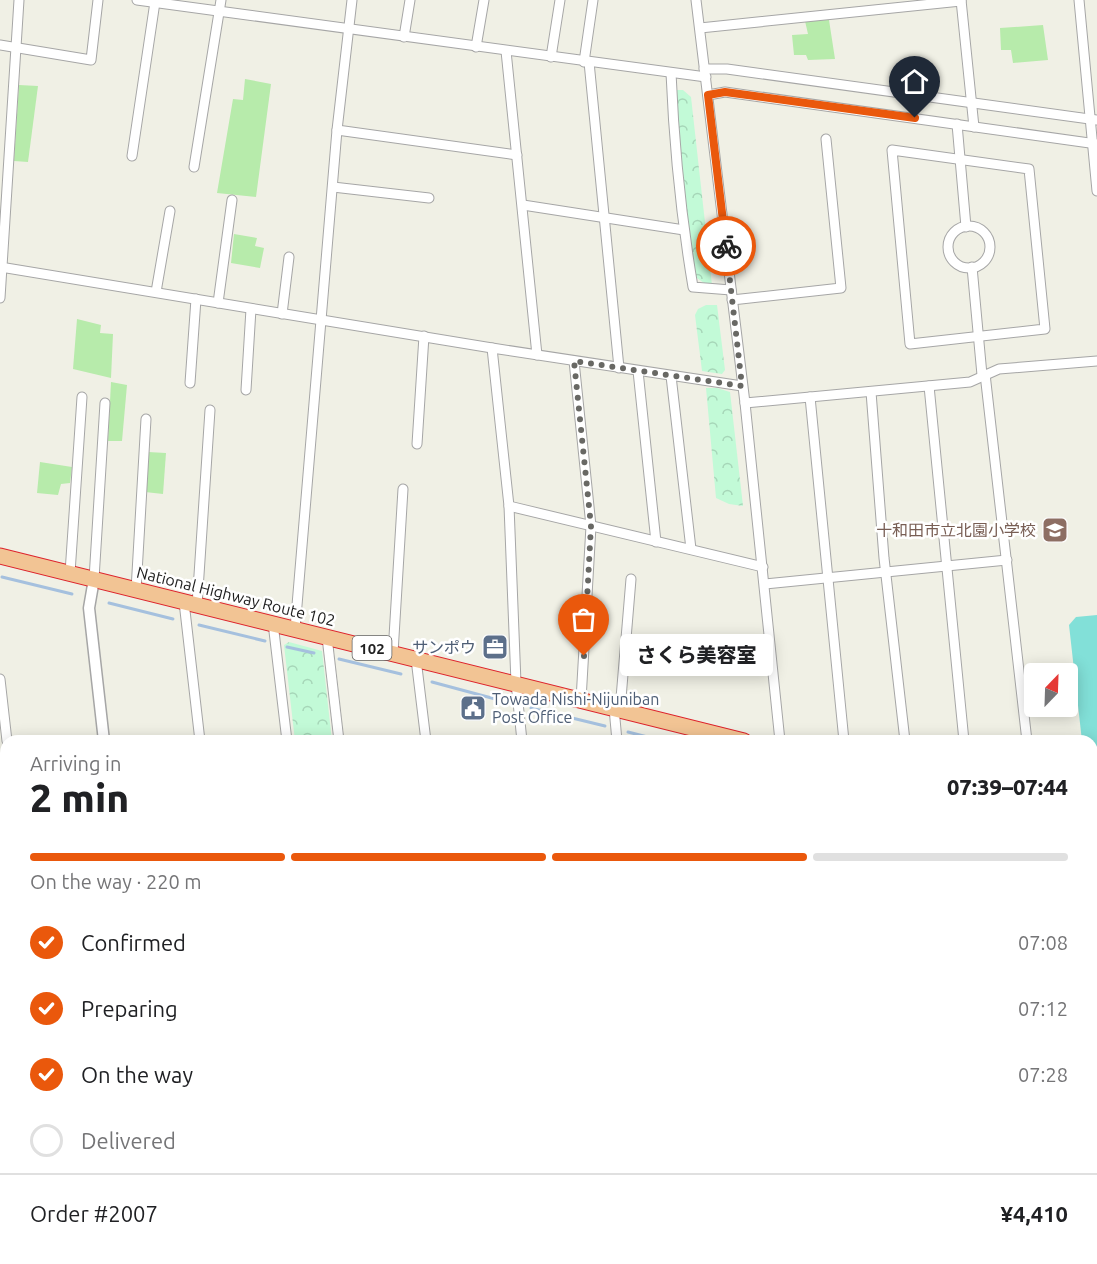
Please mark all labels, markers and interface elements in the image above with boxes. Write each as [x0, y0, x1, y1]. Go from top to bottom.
pin [889, 56, 940, 118]
icon: home [898, 65, 931, 98]
courier [696, 216, 756, 276]
icon: bike [710, 230, 743, 263]
school or university icon: 十和田市立北園小学校 [1040, 515, 1070, 545]
place label: 十和田市立北園小学校 [876, 521, 1036, 539]
street label: National Highway Route 102 [135, 563, 337, 629]
pin [558, 594, 609, 656]
icon: bag [567, 603, 600, 636]
office icon: サンポウ [480, 632, 510, 662]
callout: さくら美容室 [620, 635, 773, 677]
road number: 102 [352, 636, 392, 660]
place label: サンポウ [412, 638, 476, 656]
text: さくら美容室 [637, 643, 757, 666]
north arrow [1024, 663, 1078, 717]
map controls [1024, 663, 1078, 717]
place label: Towada Nishi-Nijuniban Post Office [492, 690, 659, 726]
public building icon: Towada Nishi-Nijuniban Post Office [458, 693, 488, 723]
text: Arriving in [30, 752, 121, 775]
text: 07:39–07:44 [947, 774, 1068, 799]
text: 2 min [30, 776, 129, 819]
text: On the way · 220 m [30, 870, 202, 893]
icon: check [30, 926, 63, 959]
text: Confirmed [81, 930, 186, 955]
text: 07:08 [1018, 931, 1068, 954]
icon: check [30, 992, 63, 1025]
text: Preparing [81, 996, 178, 1021]
text: 07:12 [1018, 997, 1068, 1020]
icon: check [30, 1058, 63, 1091]
text: On the way [81, 1062, 193, 1087]
text: 07:28 [1018, 1063, 1068, 1086]
text: Delivered [81, 1128, 176, 1153]
text: Order #2007 [30, 1201, 158, 1226]
text: ¥4,410 [1001, 1201, 1068, 1226]

